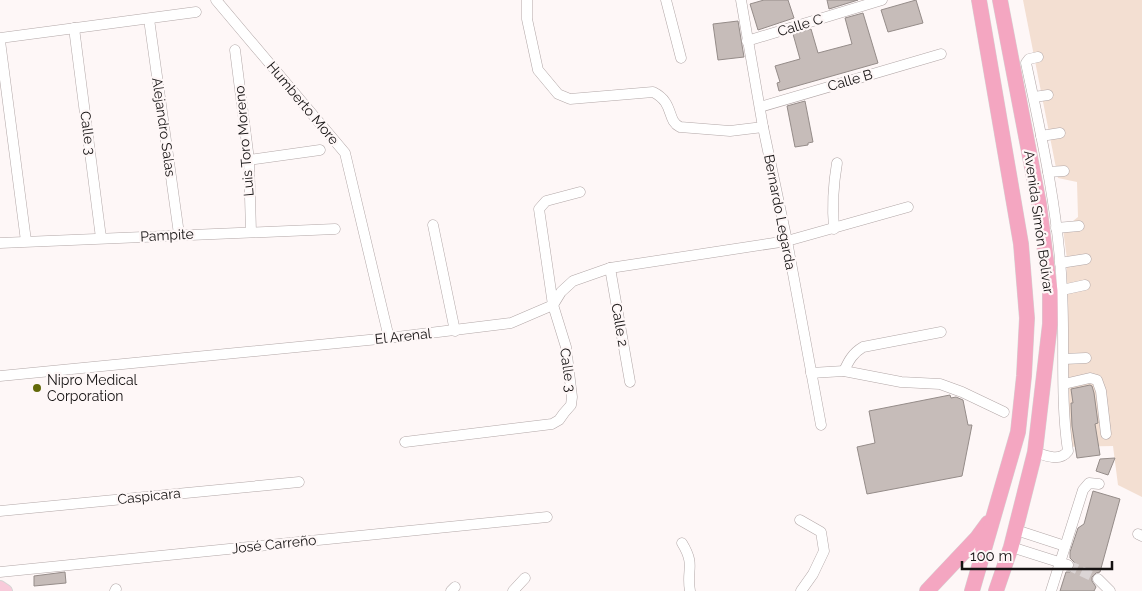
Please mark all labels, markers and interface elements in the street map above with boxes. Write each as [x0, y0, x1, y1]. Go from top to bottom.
street label: Calle C [776, 10, 825, 39]
street label: Humberto More [264, 58, 342, 148]
street label: Calle B [826, 66, 874, 94]
street label: Alejandro Salas [149, 76, 179, 178]
street label: Luis Toro Moreno [231, 85, 257, 197]
street label: Calle 3 [77, 110, 99, 156]
street label: Avenida Simón Bolívar [1021, 149, 1057, 295]
street label: Bernardo Legarda [761, 153, 799, 271]
street label: Pampite [140, 226, 194, 244]
street label: Calle 2 [608, 302, 632, 348]
street label: El Arenal [374, 325, 432, 347]
street label: Calle 3 [557, 347, 579, 393]
place label: Nipro Medical Corporation [47, 372, 138, 404]
marker: Nipro Medical Corporation [31, 382, 43, 394]
street label: Caspicara [117, 485, 181, 507]
street label: José Carreño [231, 532, 317, 556]
scale bar [962, 538, 1112, 570]
text: 100 m [970, 547, 1012, 565]

